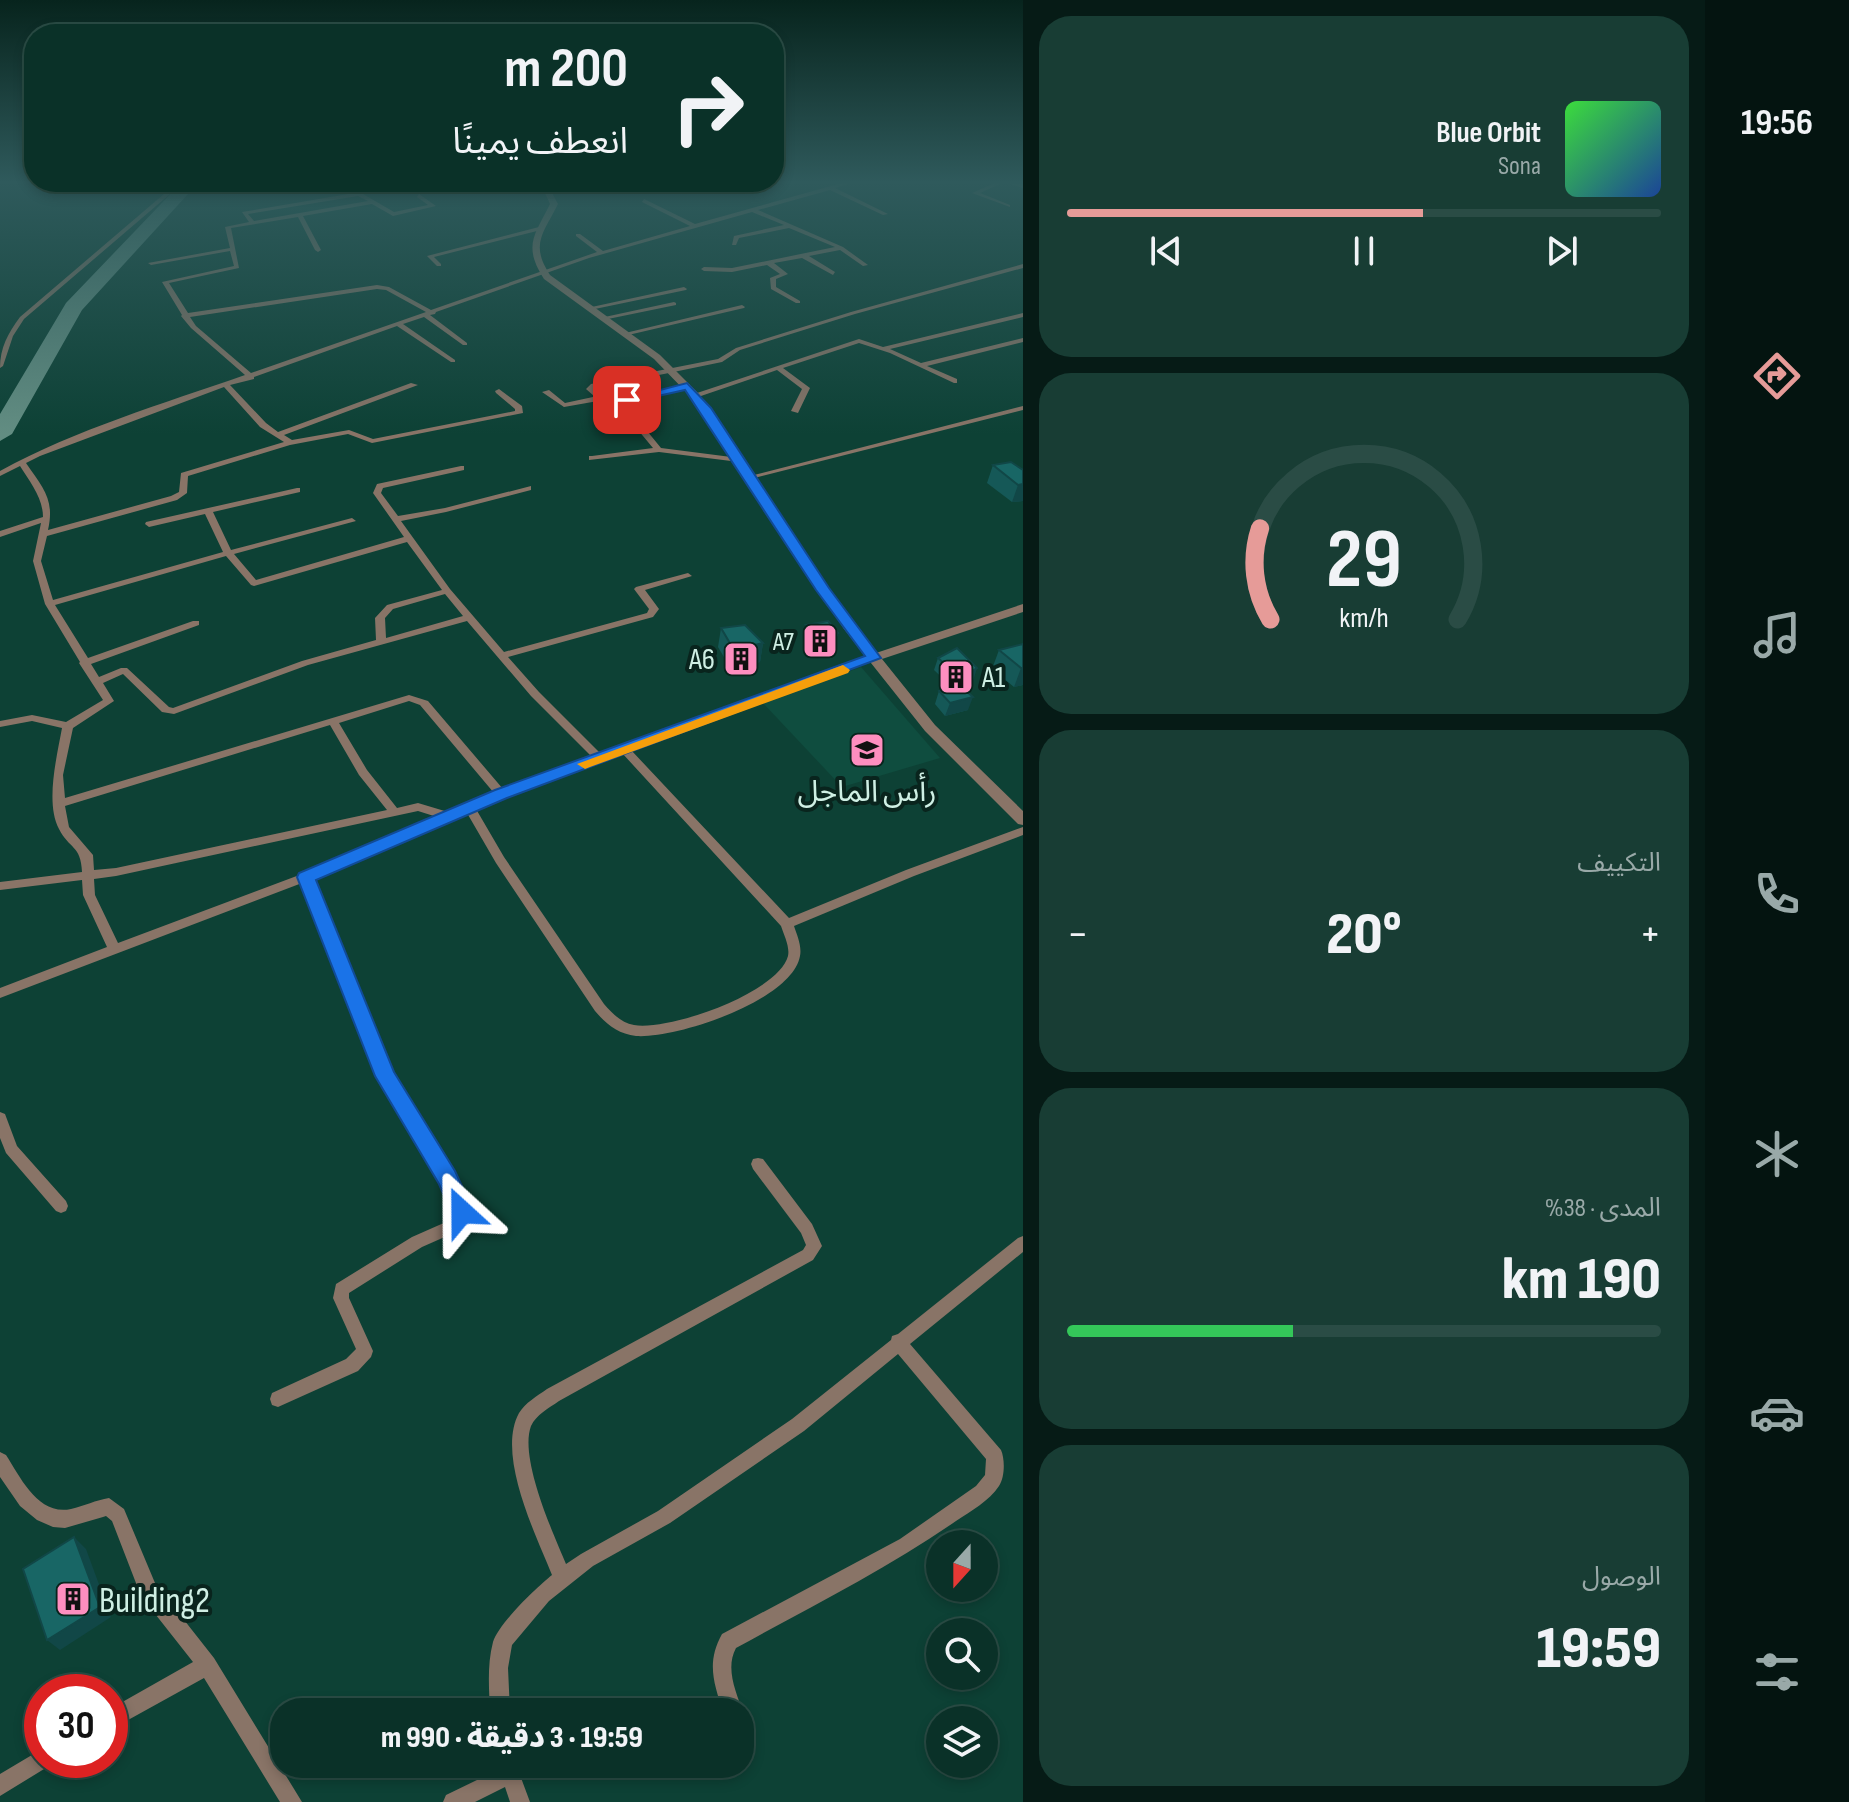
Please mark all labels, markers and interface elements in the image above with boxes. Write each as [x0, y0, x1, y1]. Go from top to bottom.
text: 200 m [504, 36, 628, 103]
icon: right [656, 56, 760, 160]
text: 19:56 [1741, 102, 1813, 145]
text: Blue Orbit [1436, 115, 1541, 151]
text: انعطف يمينًا [452, 121, 628, 164]
text: Sona [1498, 151, 1541, 182]
icon: previous [1144, 229, 1188, 273]
icon: pause [1342, 229, 1386, 273]
icon: next [1540, 229, 1584, 273]
icon: directions [1749, 348, 1805, 404]
pin [593, 366, 661, 434]
icon: arrive [605, 378, 649, 422]
text: 29 [1326, 510, 1402, 610]
text: km/h [1339, 601, 1389, 636]
icon: music [1749, 607, 1805, 663]
building icon: A7 [801, 622, 839, 660]
place label: A7 [772, 627, 795, 658]
building icon: A6 [722, 640, 760, 678]
place label: A6 [688, 642, 715, 678]
building icon: A1 [937, 658, 975, 696]
place label: A1 [981, 660, 1006, 696]
school or university icon: رأس الماجل [848, 731, 886, 769]
place label: رأس الماجل [798, 772, 936, 810]
text: التكييف [1577, 848, 1661, 879]
icon: phone [1749, 866, 1805, 922]
text: 20° [1326, 899, 1402, 971]
text: − [1067, 908, 1089, 961]
text: + [1639, 908, 1661, 961]
icon: climate [1749, 1126, 1805, 1182]
position arrow [420, 1170, 504, 1254]
text: المدى · 38% [1545, 1193, 1661, 1224]
text: 190 km [1502, 1244, 1661, 1316]
icon: car [1749, 1385, 1805, 1441]
north arrow [926, 1530, 998, 1602]
map controls [926, 1530, 998, 1778]
text: الوصول [1582, 1562, 1661, 1593]
building icon: Building2 [54, 1580, 92, 1618]
place label: Building2 [99, 1580, 210, 1623]
text: 19:59 [1536, 1613, 1661, 1685]
button: search [926, 1618, 998, 1690]
icon: filters [1749, 1644, 1805, 1700]
speed limit sign: 30 [24, 1674, 128, 1778]
button: layers [926, 1706, 998, 1778]
text: 19:59 · 3 دقيقة · 990 m [381, 1720, 643, 1756]

